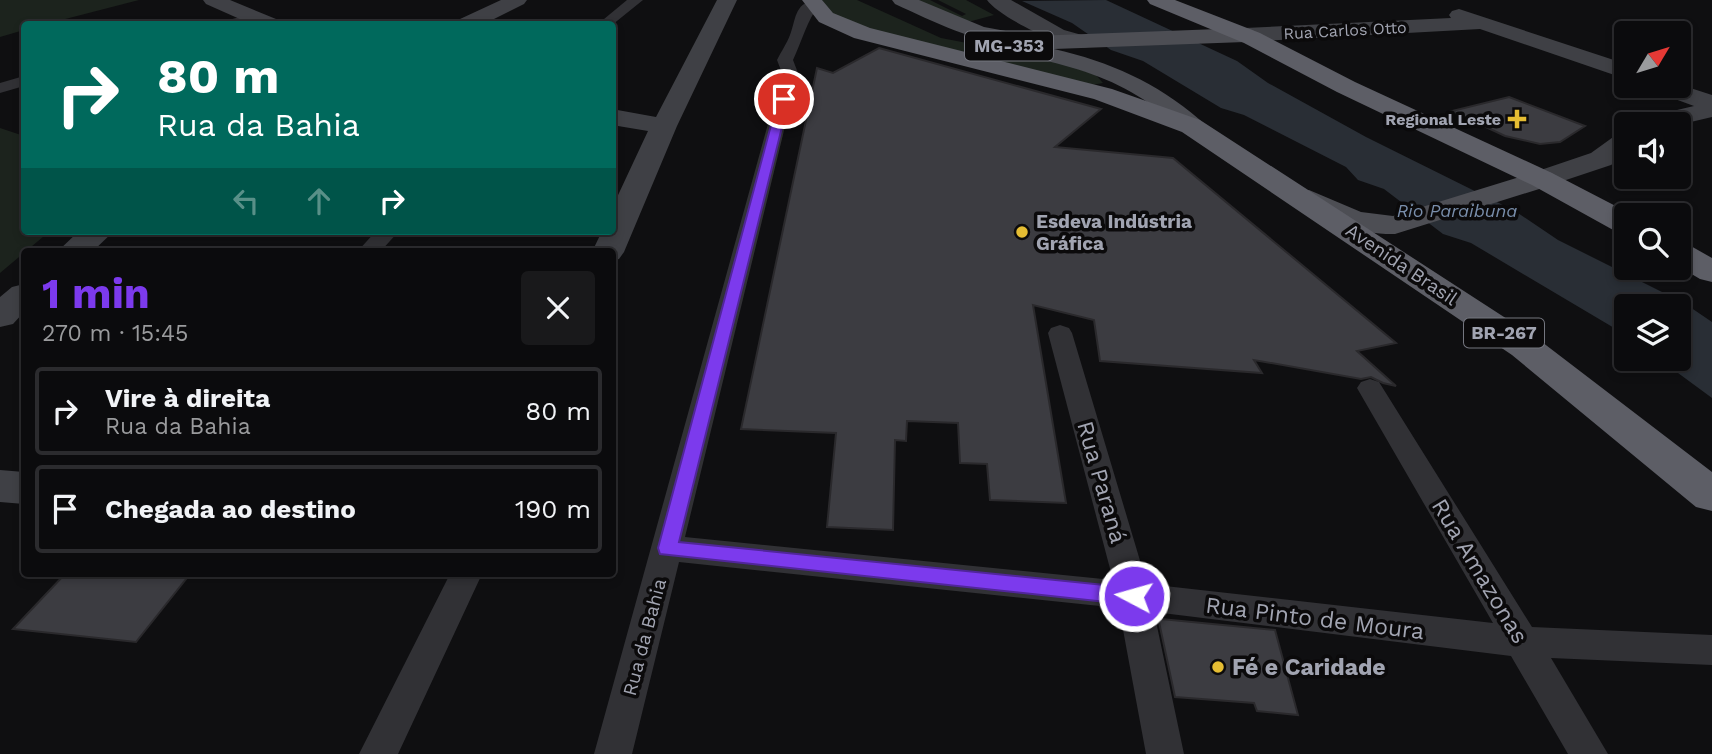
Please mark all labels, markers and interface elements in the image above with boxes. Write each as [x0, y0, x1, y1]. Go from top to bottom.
street label: Rua Carlos Otto [1283, 18, 1407, 43]
north arrow [1614, 21, 1690, 98]
map controls [1614, 21, 1691, 371]
road number: MG-353 [965, 32, 1053, 60]
text: 80 m [157, 47, 279, 105]
icon: right [42, 49, 133, 140]
pin [754, 69, 814, 129]
icon: arrive [765, 80, 803, 118]
text: Rua da Bahia [157, 106, 360, 144]
marker: Regional Leste [1507, 109, 1527, 129]
place label: Regional Leste [1385, 110, 1501, 129]
button: sound [1614, 112, 1691, 189]
icon: left [227, 182, 265, 220]
icon: ahead [300, 182, 338, 220]
icon: right [373, 182, 411, 220]
water label: Rio Paraibuna [1397, 200, 1517, 221]
button: search [1614, 203, 1691, 280]
place label: Esdeva Indústria Gráfica [1036, 210, 1192, 255]
street label: Avenida Brasil [1341, 219, 1462, 310]
marker: Esdeva Indústria Gráfica [1014, 224, 1030, 240]
text: 1 min [42, 269, 150, 318]
button: close [521, 271, 595, 345]
button: layers [1614, 294, 1691, 371]
road number: BR-267 [1464, 318, 1544, 348]
text: 270 m · 15:45 [42, 320, 189, 347]
text: Vire à direita [105, 383, 270, 413]
icon: right [46, 392, 84, 430]
text: 80 m [525, 396, 591, 426]
text: Rua da Bahia [105, 413, 251, 440]
street label: Rua Paraná [1071, 418, 1132, 546]
icon: arrive [46, 490, 84, 528]
text: Chegada ao destino [105, 494, 356, 524]
text: 190 m [515, 494, 591, 524]
street label: Rua Amazonas [1426, 494, 1533, 649]
position arrow [1097, 559, 1171, 633]
street label: Rua da Bahia [618, 576, 671, 698]
street label: Rua Pinto de Moura [1204, 592, 1426, 645]
place label: Fé e Caridade [1232, 654, 1386, 681]
marker: Fé e Caridade [1210, 659, 1226, 675]

